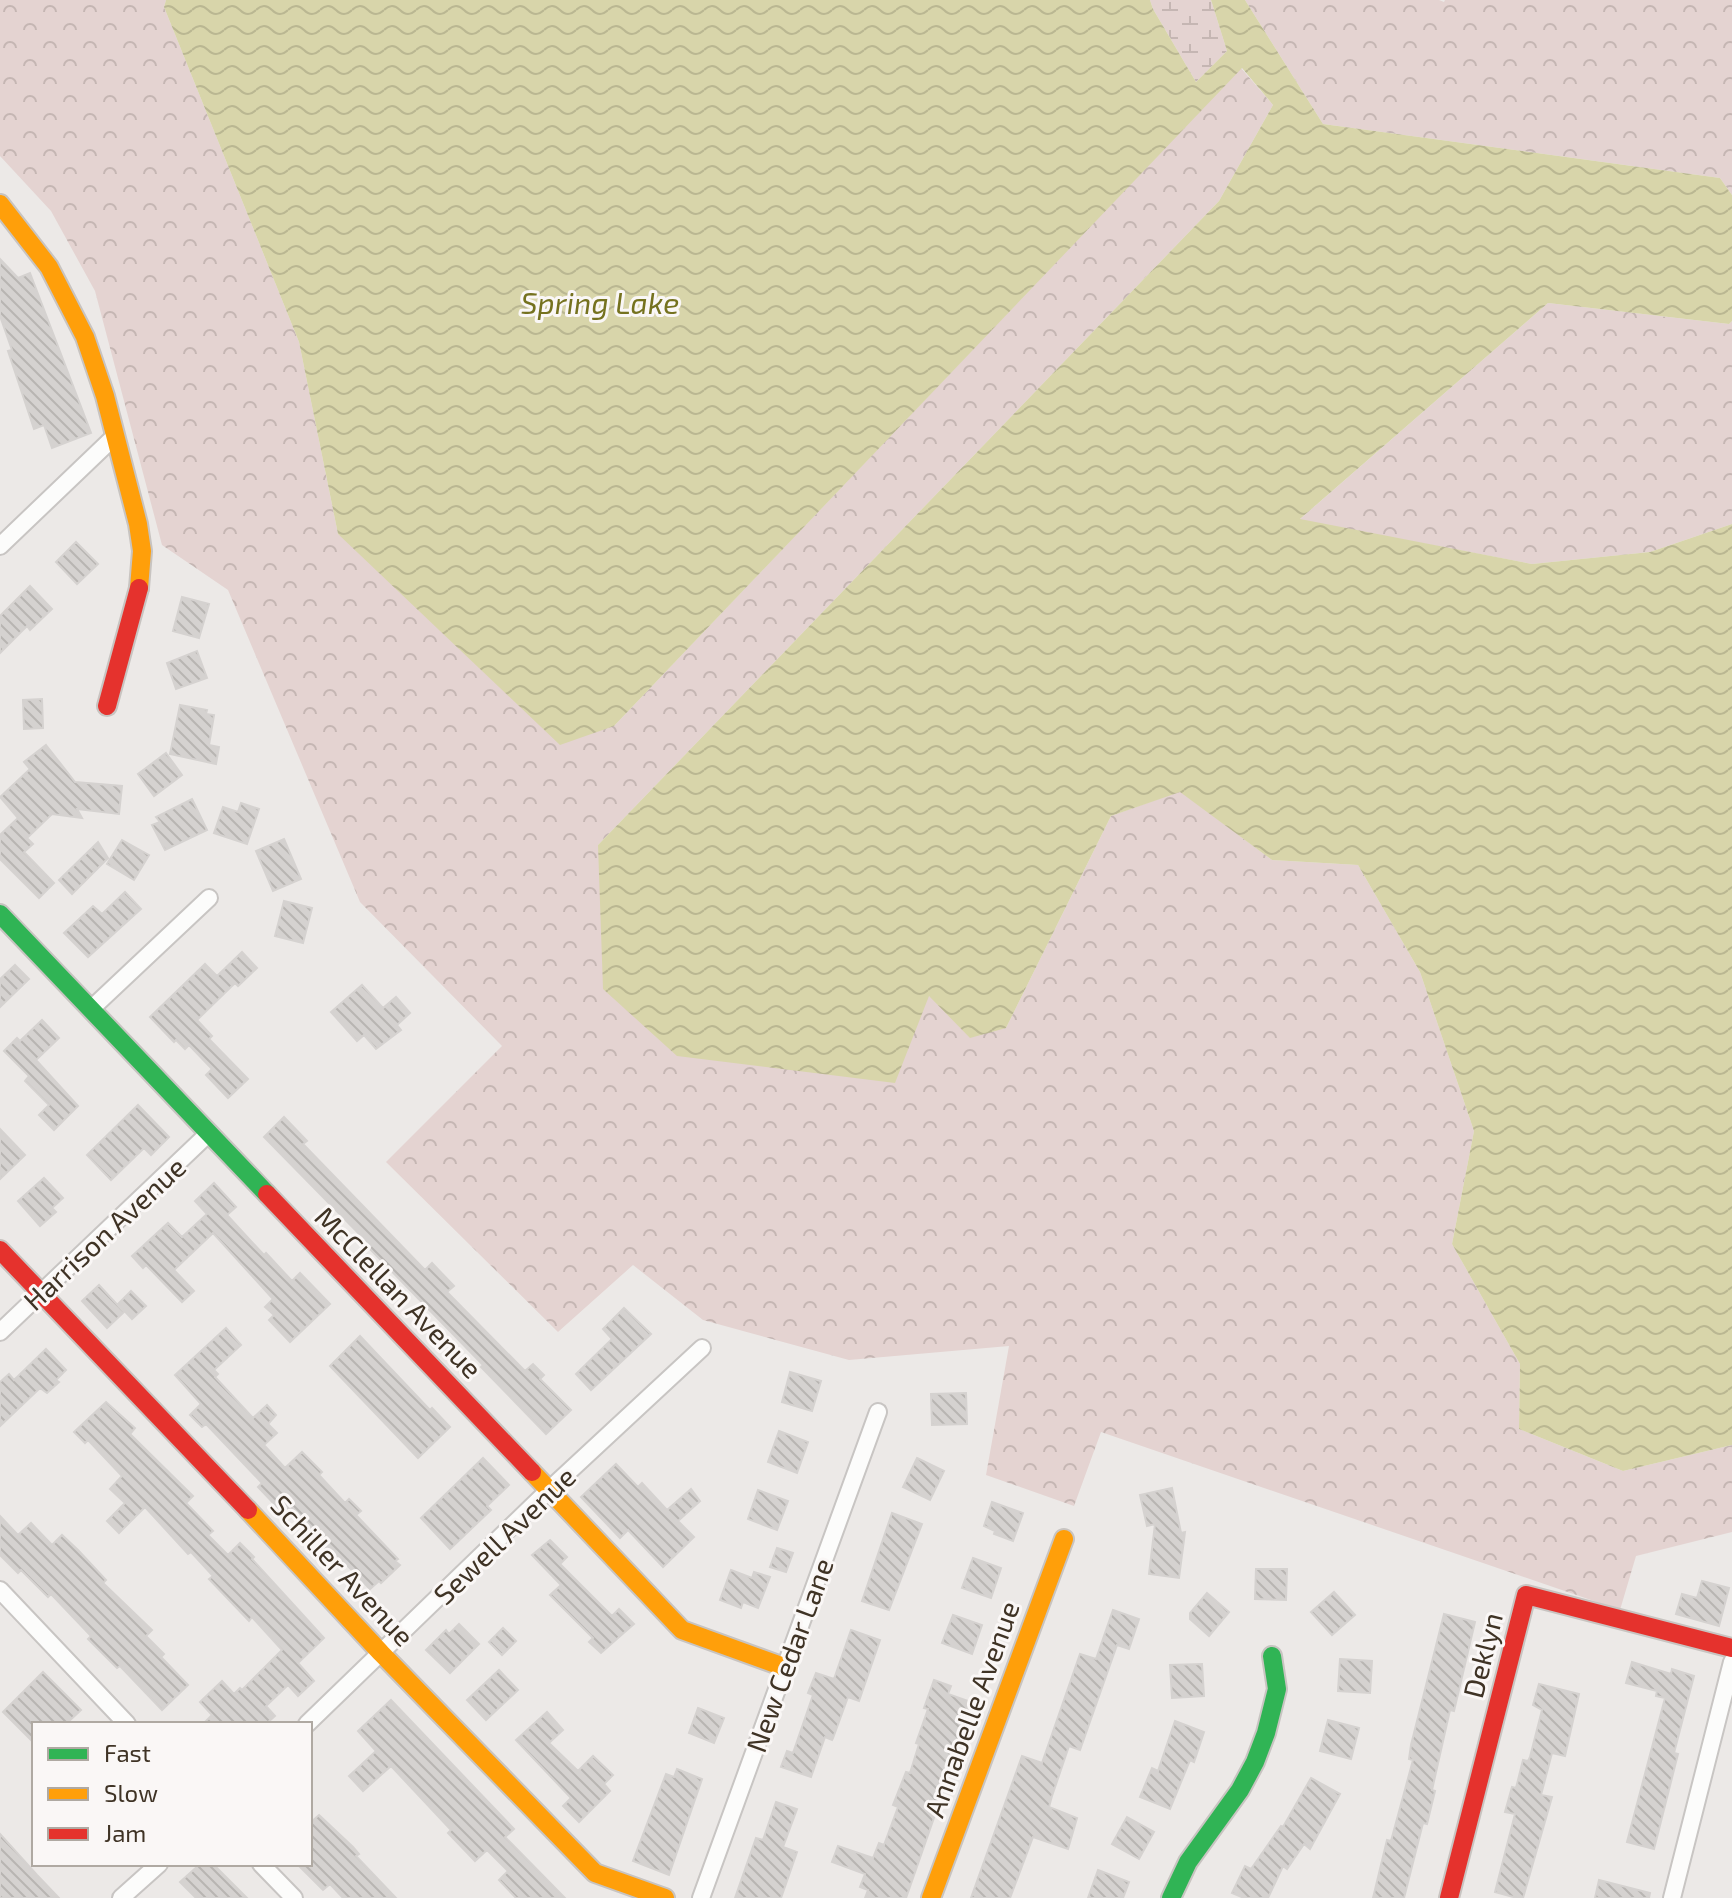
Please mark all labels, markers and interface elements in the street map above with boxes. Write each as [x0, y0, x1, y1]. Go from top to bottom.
water label: Spring Lake [521, 284, 679, 320]
street label: Harrison Avenue [16, 1149, 192, 1317]
street label: McClellan Avenue [309, 1199, 489, 1385]
street label: Sewell Avenue [426, 1459, 582, 1611]
street label: Schiller Avenue [264, 1487, 422, 1653]
street label: New Cedar Lane [738, 1553, 840, 1757]
street label: Annabelle Avenue [916, 1596, 1026, 1822]
street label: Deklyn [1455, 1609, 1509, 1701]
legend [32, 1722, 312, 1866]
text: Fast [104, 1738, 151, 1767]
text: Slow [104, 1778, 158, 1807]
text: Jam [104, 1818, 146, 1847]

